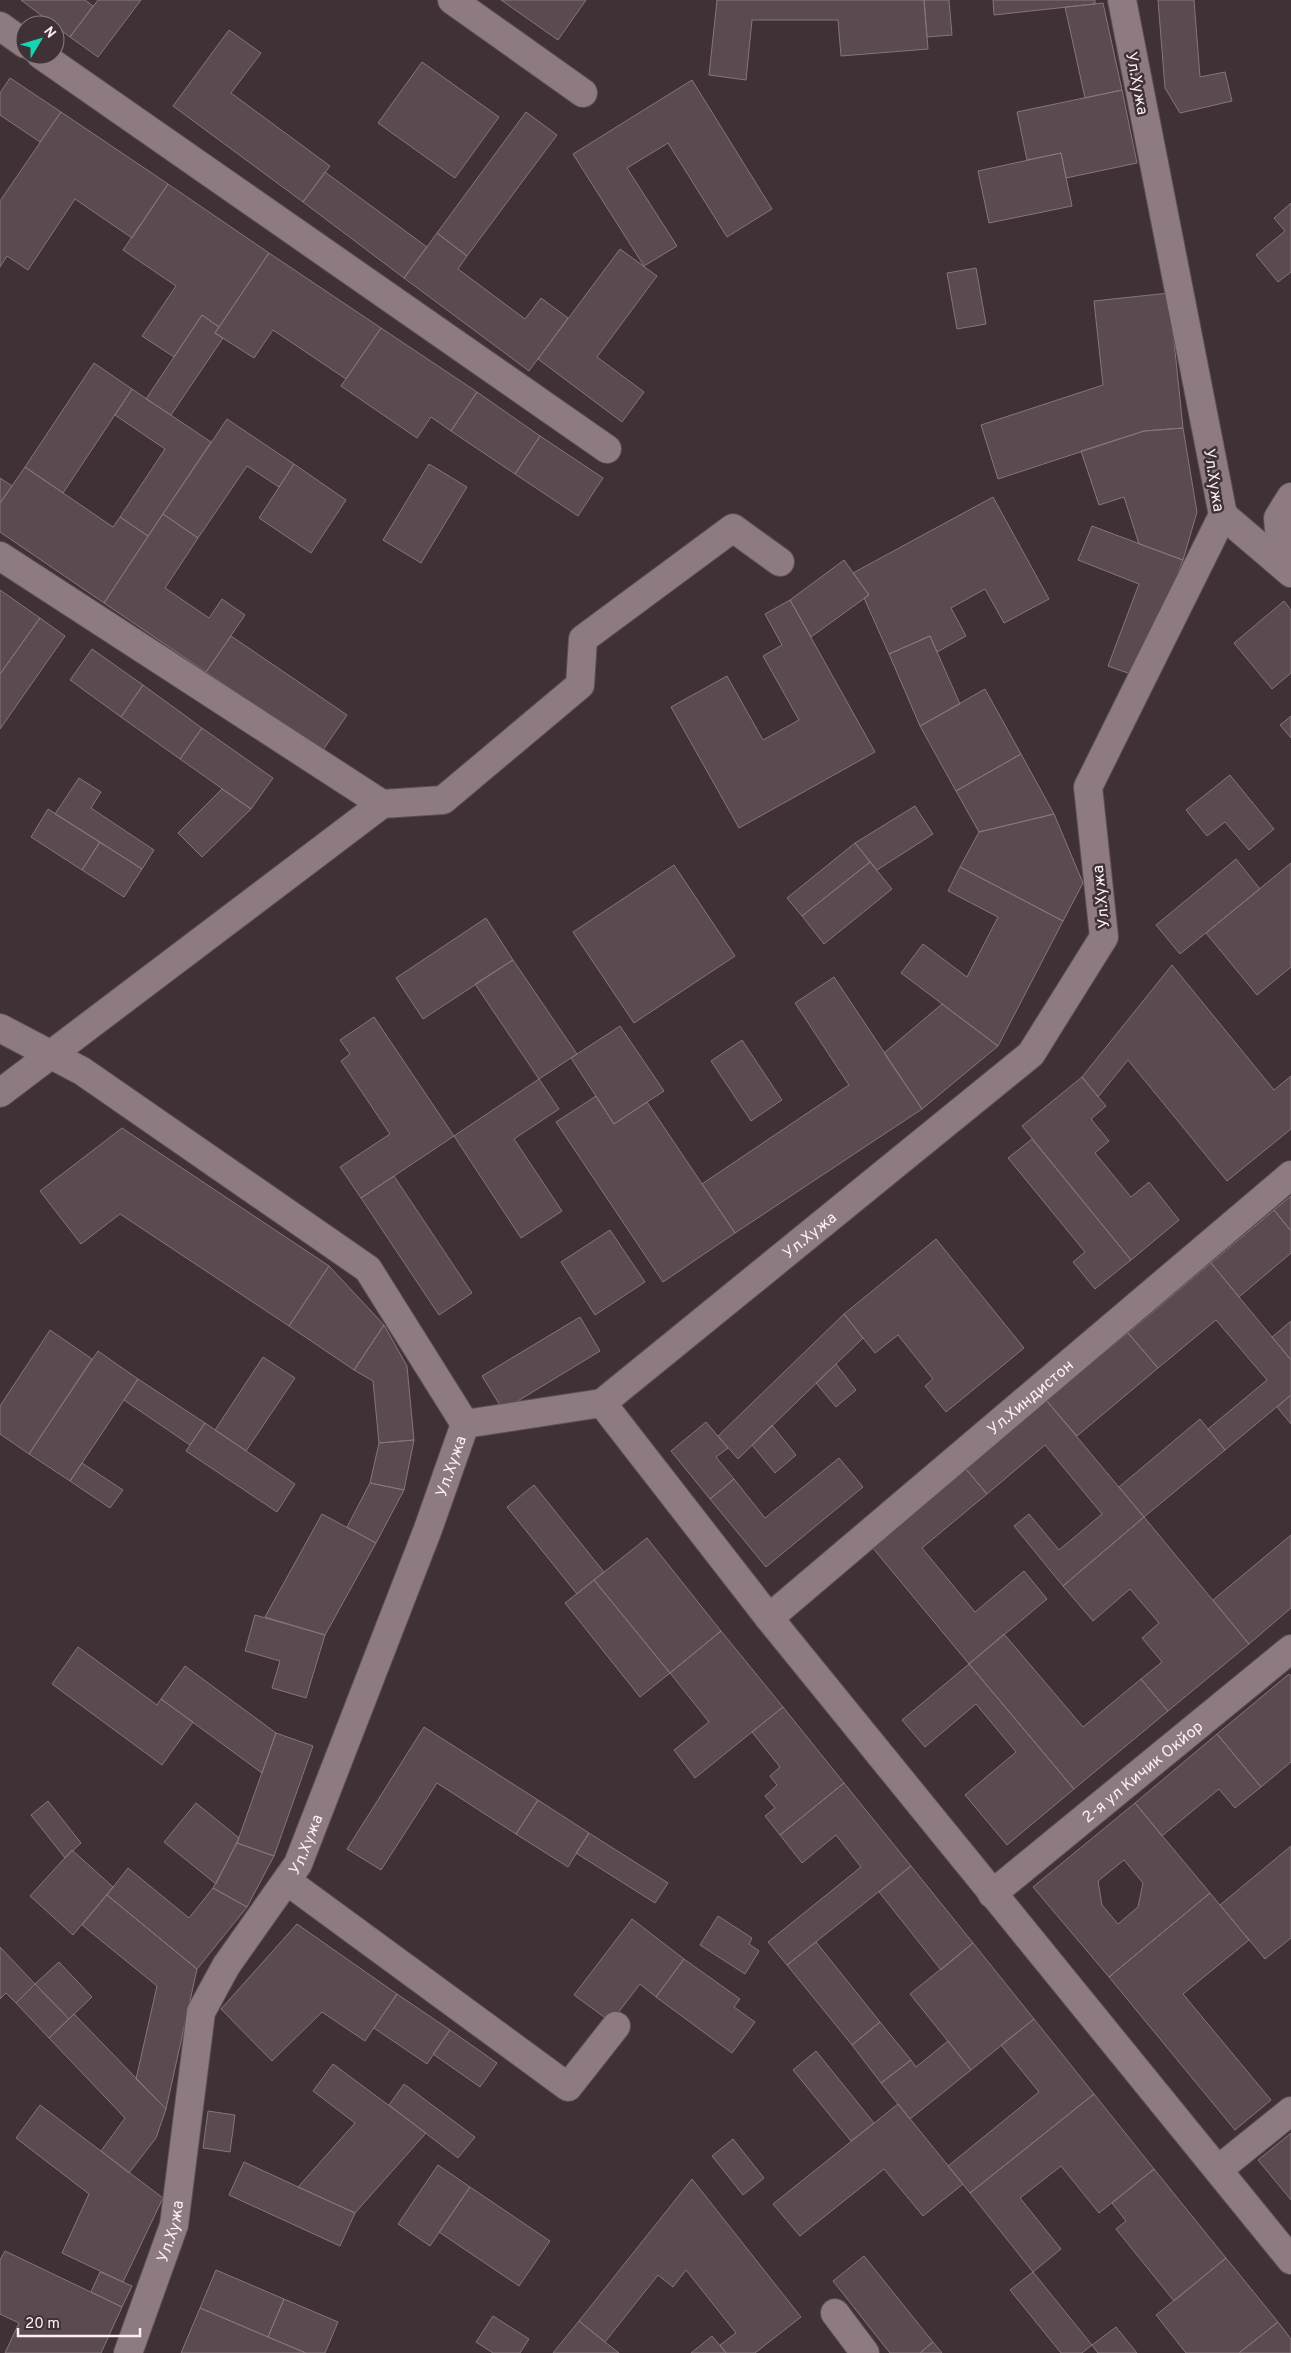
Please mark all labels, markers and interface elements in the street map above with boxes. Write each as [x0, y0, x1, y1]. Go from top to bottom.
north arrow [15, 15, 65, 65]
text: N [39, 24, 59, 42]
street label: Ул.Хужа [1120, 50, 1152, 117]
street label: Ул.Хужа [1198, 447, 1228, 513]
street label: Ул.Хужа [1089, 864, 1115, 929]
street label: Ул.Хужа [779, 1208, 841, 1264]
street label: Ул.Хиндистон [984, 1356, 1078, 1440]
street label: Ул.Хужа [432, 1433, 472, 1500]
street label: 2-я ул Кичик Окйор [1079, 1717, 1208, 1828]
street label: Ул.Хужа [285, 1812, 328, 1880]
street label: Ул.Хужа [153, 2199, 189, 2266]
scale bar [18, 2306, 140, 2338]
text: 20 m [25, 2315, 60, 2334]

